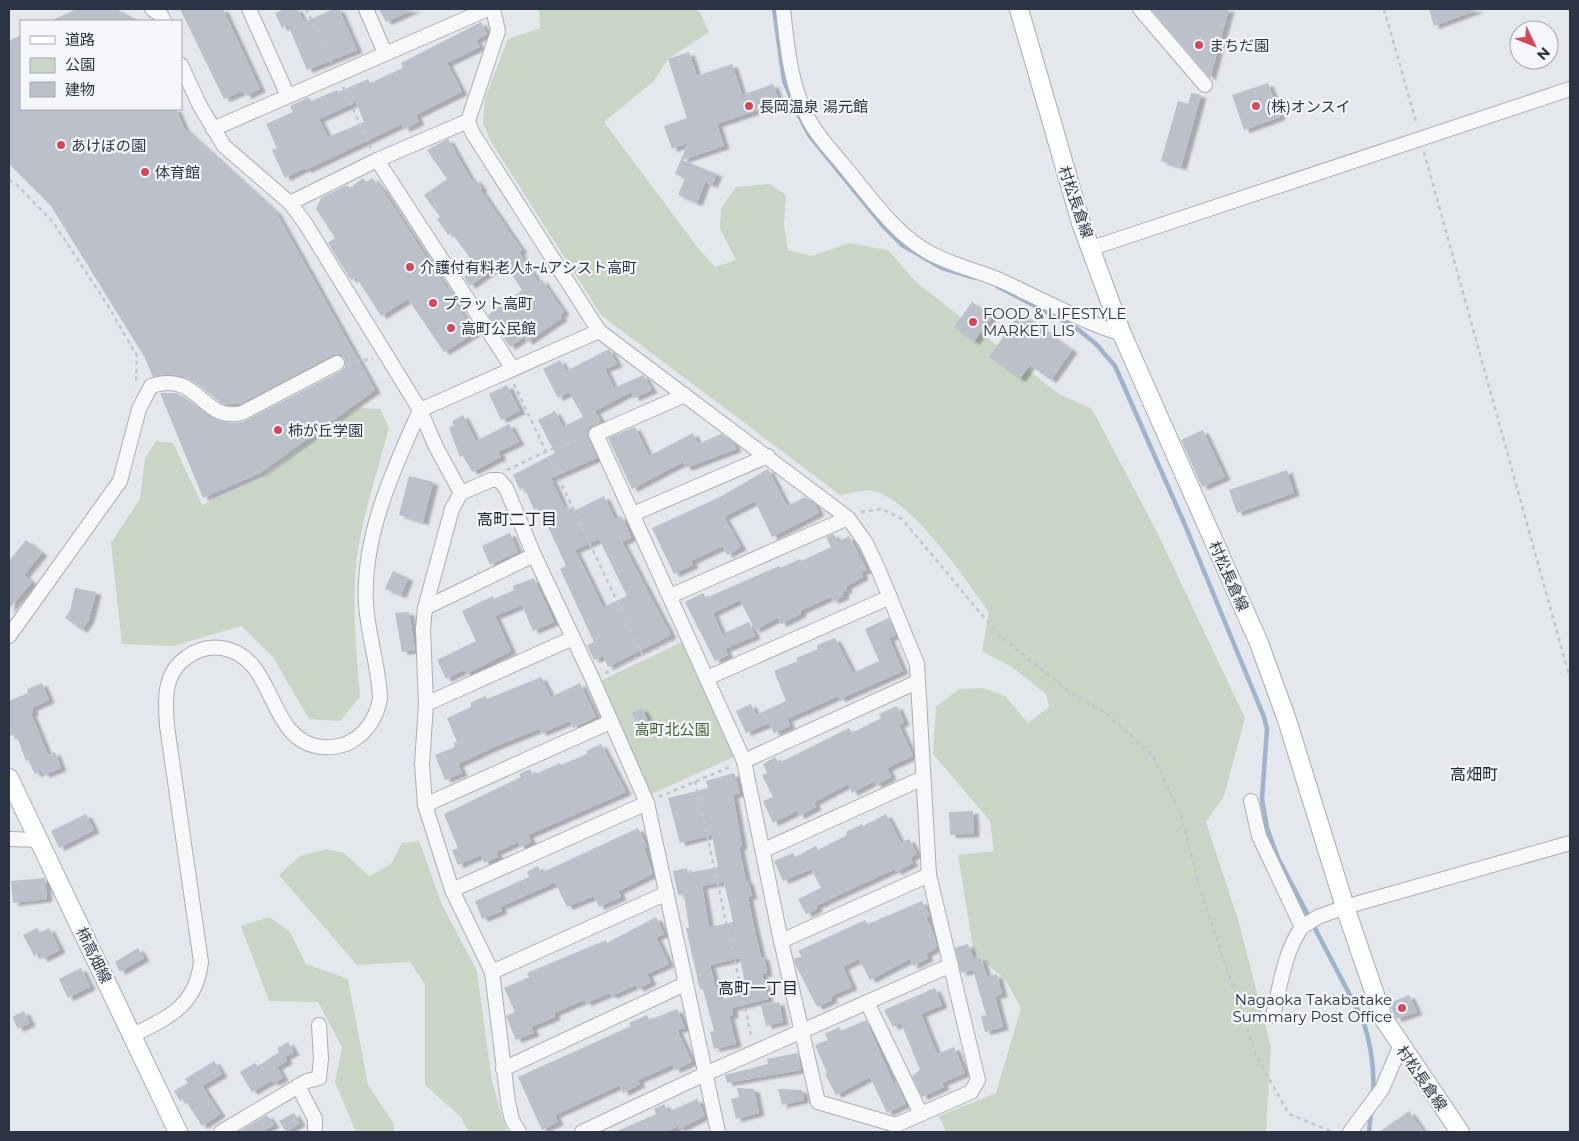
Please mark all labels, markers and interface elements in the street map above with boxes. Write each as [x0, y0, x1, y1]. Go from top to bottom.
legend [20, 20, 182, 110]
north arrow [1509, 20, 1559, 70]
text: 道路 [65, 30, 95, 49]
place label: まちだ園 [1209, 36, 1269, 55]
marker: まちだ園 [1193, 39, 1205, 51]
text: N [1533, 44, 1554, 64]
text: 公園 [65, 55, 95, 74]
text: 建物 [65, 80, 95, 99]
place label: 長岡温泉 湯元館 [759, 97, 868, 116]
place label: (株)オンスイ [1266, 97, 1351, 116]
marker: 長岡温泉 湯元館 [743, 100, 755, 112]
marker: (株)オンスイ [1250, 100, 1262, 112]
place label: あけぼの園 [71, 136, 146, 155]
marker: あけぼの園 [55, 139, 67, 151]
place label: 体育館 [155, 163, 200, 182]
street label: 村松長倉線 [1055, 163, 1097, 241]
marker: 体育館 [139, 166, 151, 178]
place label: 介護付有料老人ﾎｰﾑアシスト高町 [420, 258, 637, 277]
marker: 介護付有料老人ﾎｰﾑアシスト高町 [404, 261, 416, 273]
place label: プラット高町 [443, 294, 533, 313]
marker: プラット高町 [427, 297, 439, 309]
place label: FOOD & LIFESTYLE MARKET LIS [983, 304, 1127, 340]
marker: FOOD & LIFESTYLE MARKET LIS [967, 316, 979, 328]
place label: 高町公民館 [461, 319, 536, 338]
marker: 高町公民館 [445, 322, 457, 334]
place label: 柿が丘学園 [288, 421, 363, 440]
marker: 柿が丘学園 [272, 424, 284, 436]
district label: 高町二丁目 [477, 510, 557, 529]
street label: 村松長倉線 [1205, 538, 1253, 614]
park label: 高町北公園 [634, 720, 710, 739]
district label: 高畑町 [1450, 765, 1498, 784]
street label: 柿高畑線 [72, 924, 116, 986]
district label: 高町一丁目 [718, 979, 798, 998]
place label: Nagaoka Takabatake Summary Post Office [1233, 990, 1392, 1026]
marker: Nagaoka Takabatake Summary Post Office [1396, 1002, 1408, 1014]
street label: 村松長倉線 [1393, 1042, 1451, 1114]

